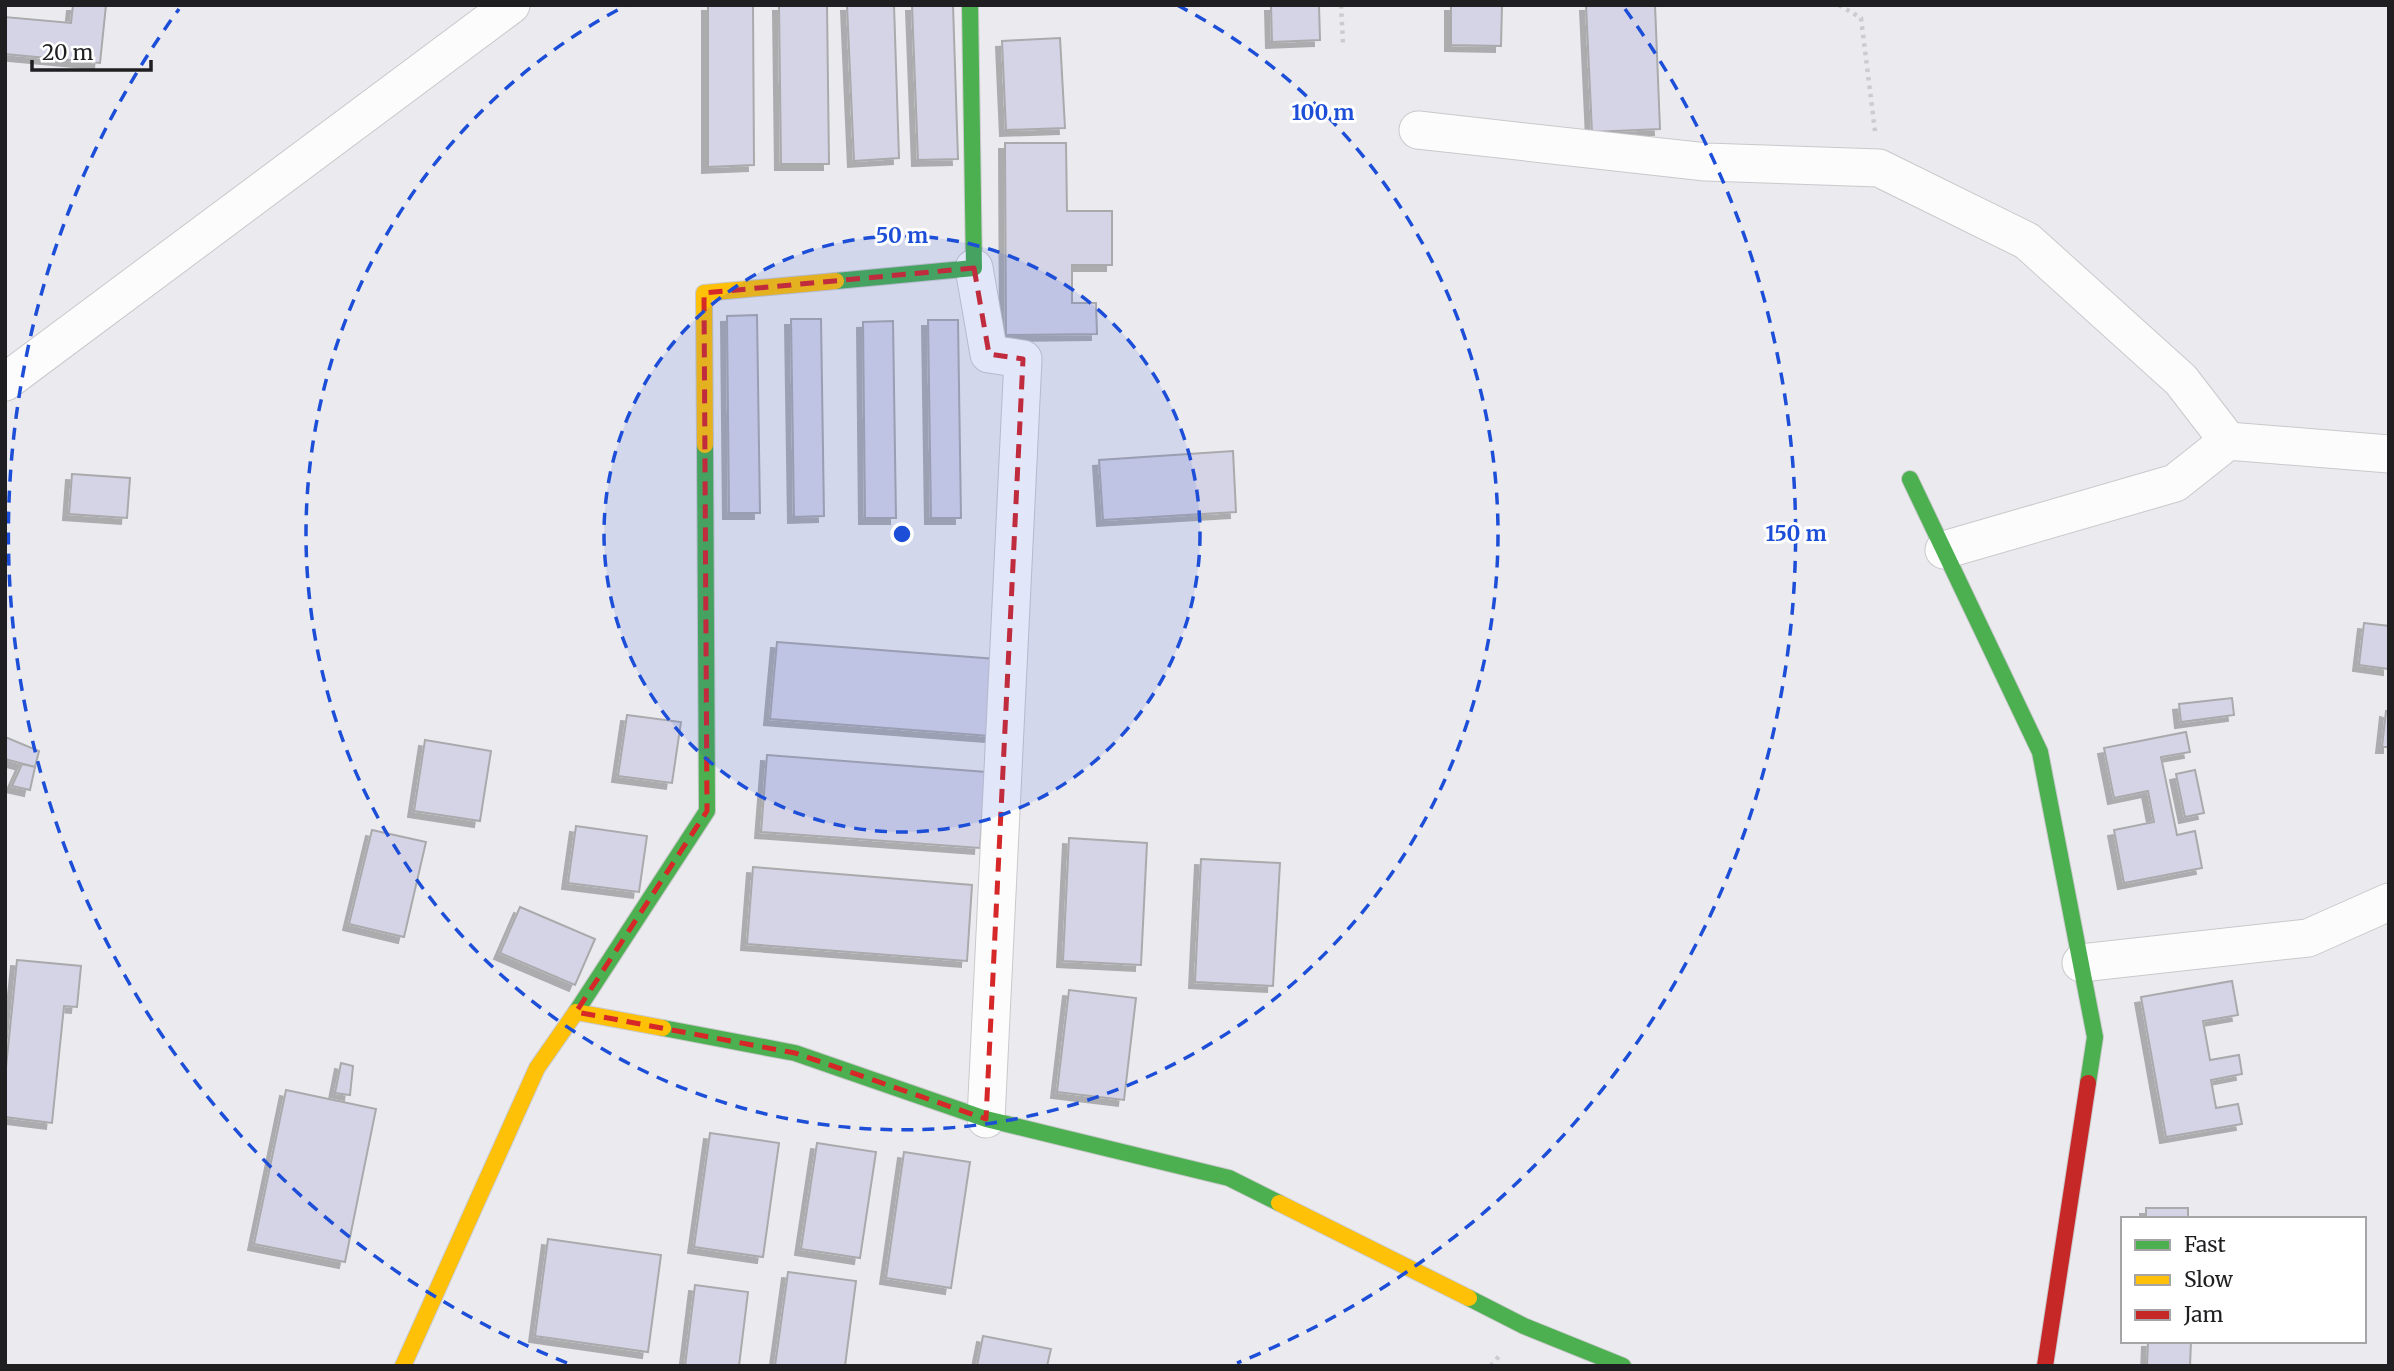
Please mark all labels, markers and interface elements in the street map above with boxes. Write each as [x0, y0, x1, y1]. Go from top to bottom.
scale bar [32, 28, 150, 72]
text: 20 m [42, 39, 94, 66]
text: 100 m [1292, 99, 1354, 126]
text: 50 m [876, 222, 928, 249]
text: 150 m [1765, 520, 1827, 547]
centre of rings [890, 522, 914, 546]
legend [2121, 1217, 2366, 1343]
text: Fast [2184, 1231, 2226, 1258]
text: Slow [2184, 1266, 2233, 1293]
text: Jam [2183, 1301, 2223, 1328]

